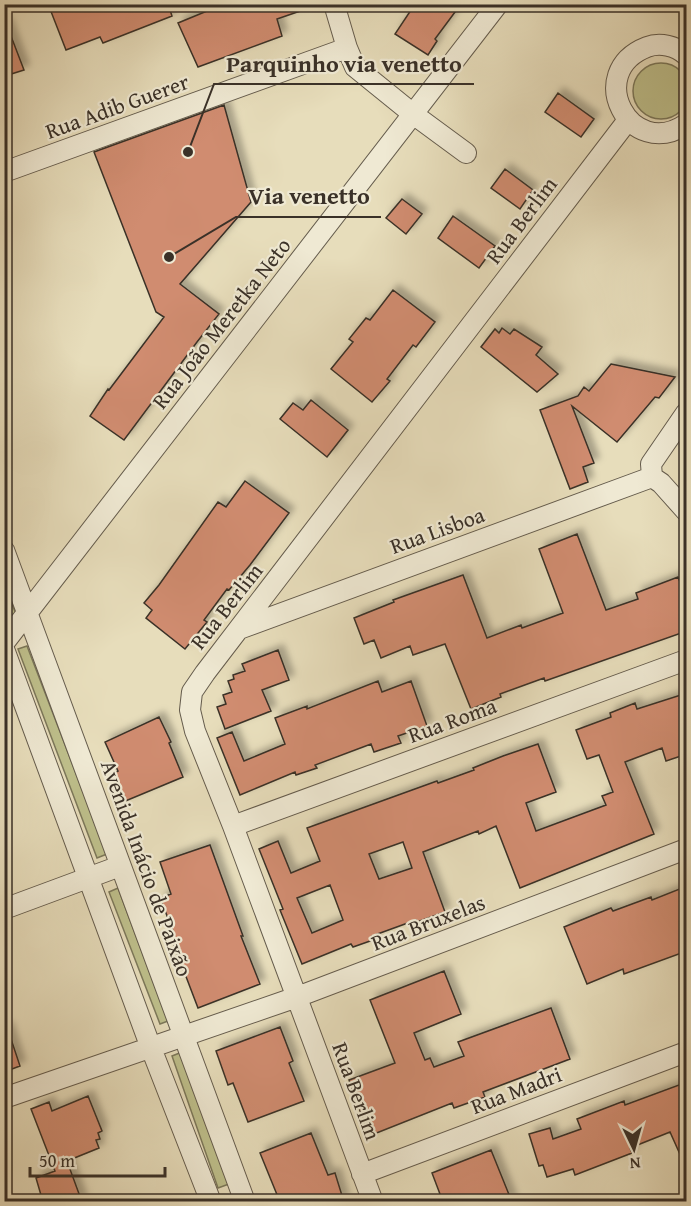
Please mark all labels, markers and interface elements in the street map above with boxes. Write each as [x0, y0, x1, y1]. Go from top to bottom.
callout: Parquinho via venetto [214, 42, 474, 84]
text: Parquinho via venetto [226, 46, 462, 81]
street label: Rua Adib Guerer [41, 65, 193, 147]
street label: Rua Berlim [478, 170, 564, 270]
callout: Via venetto [236, 175, 381, 217]
text: Via venetto [248, 178, 370, 213]
street label: Rua João Meretka Neto [144, 231, 298, 415]
street label: Rua Lisboa [385, 498, 489, 562]
street label: Rua Berlim [182, 556, 270, 656]
street label: Rua Roma [403, 689, 501, 751]
street label: Avenida Inácio de Paixão [93, 755, 201, 981]
street label: Rua Bruxelas [366, 886, 490, 958]
street label: Rua Berlim [325, 1038, 389, 1144]
street label: Rua Madri [466, 1058, 566, 1122]
north arrow [604, 1119, 664, 1179]
scale bar [30, 1140, 165, 1178]
text: 50 m [39, 1147, 75, 1174]
text: N [629, 1152, 642, 1176]

